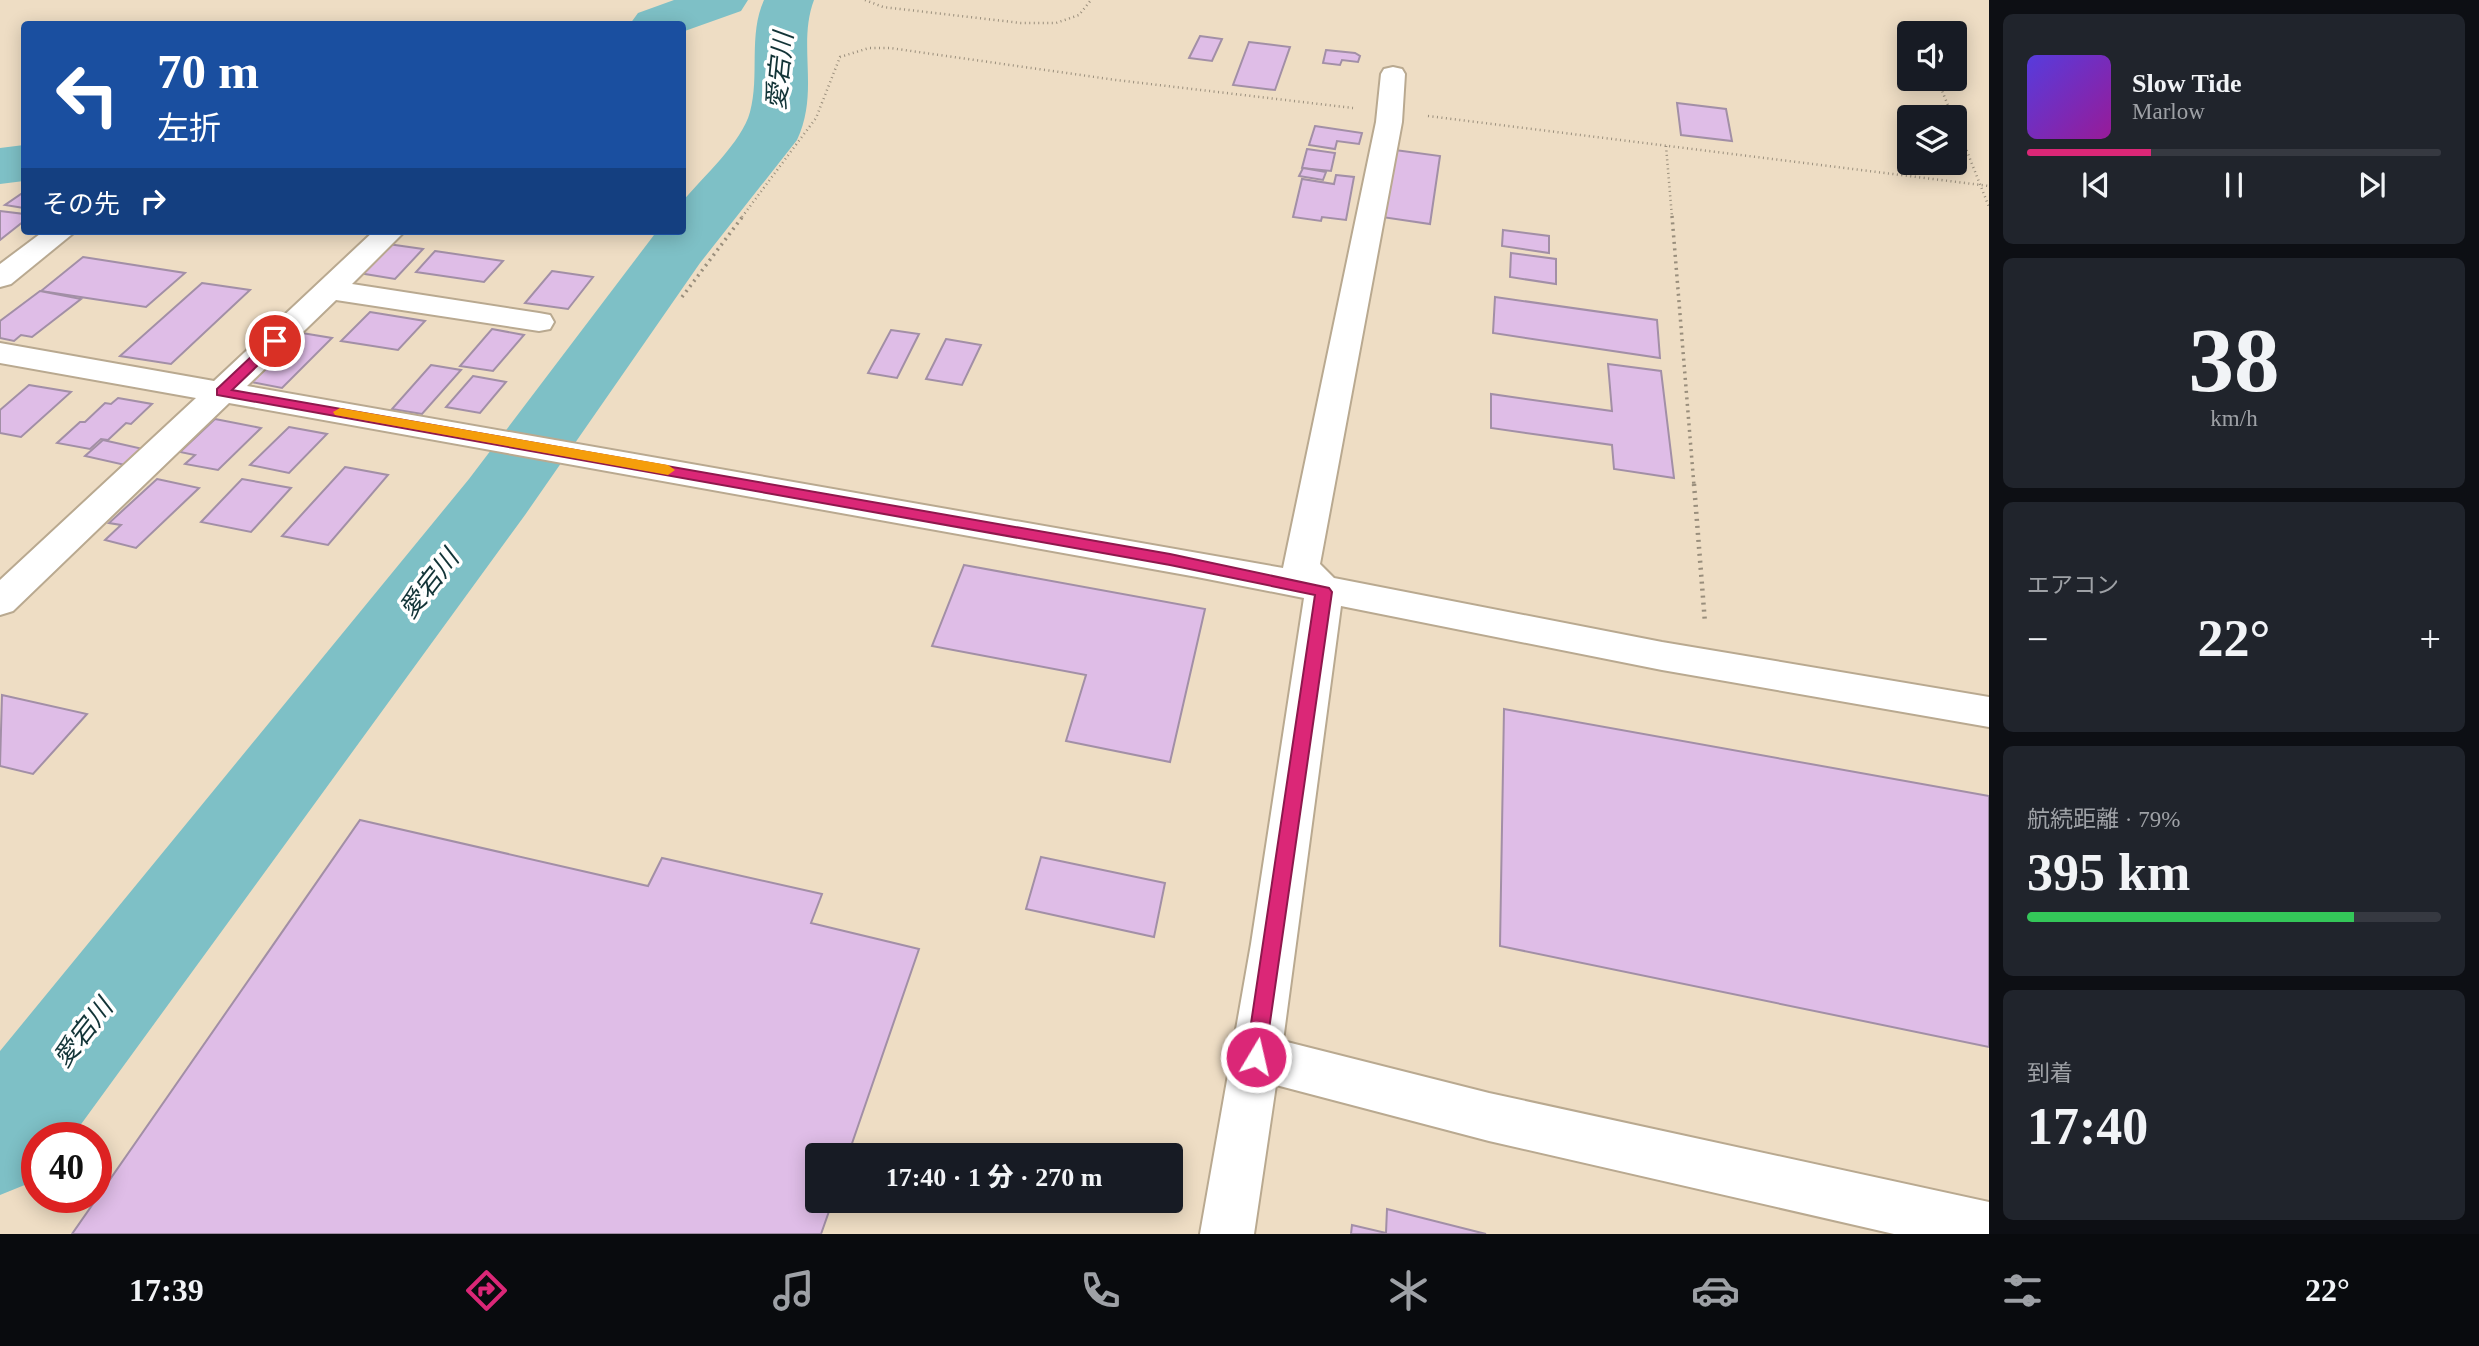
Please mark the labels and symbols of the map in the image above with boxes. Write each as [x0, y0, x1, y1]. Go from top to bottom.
water label: 愛宕川 [762, 28, 799, 111]
pin [245, 311, 305, 371]
water label: 愛宕川 [394, 542, 466, 624]
water label: 愛宕川 [48, 991, 120, 1073]
position arrow [1219, 1020, 1293, 1094]
speed limit sign: 40 [21, 1122, 112, 1213]

